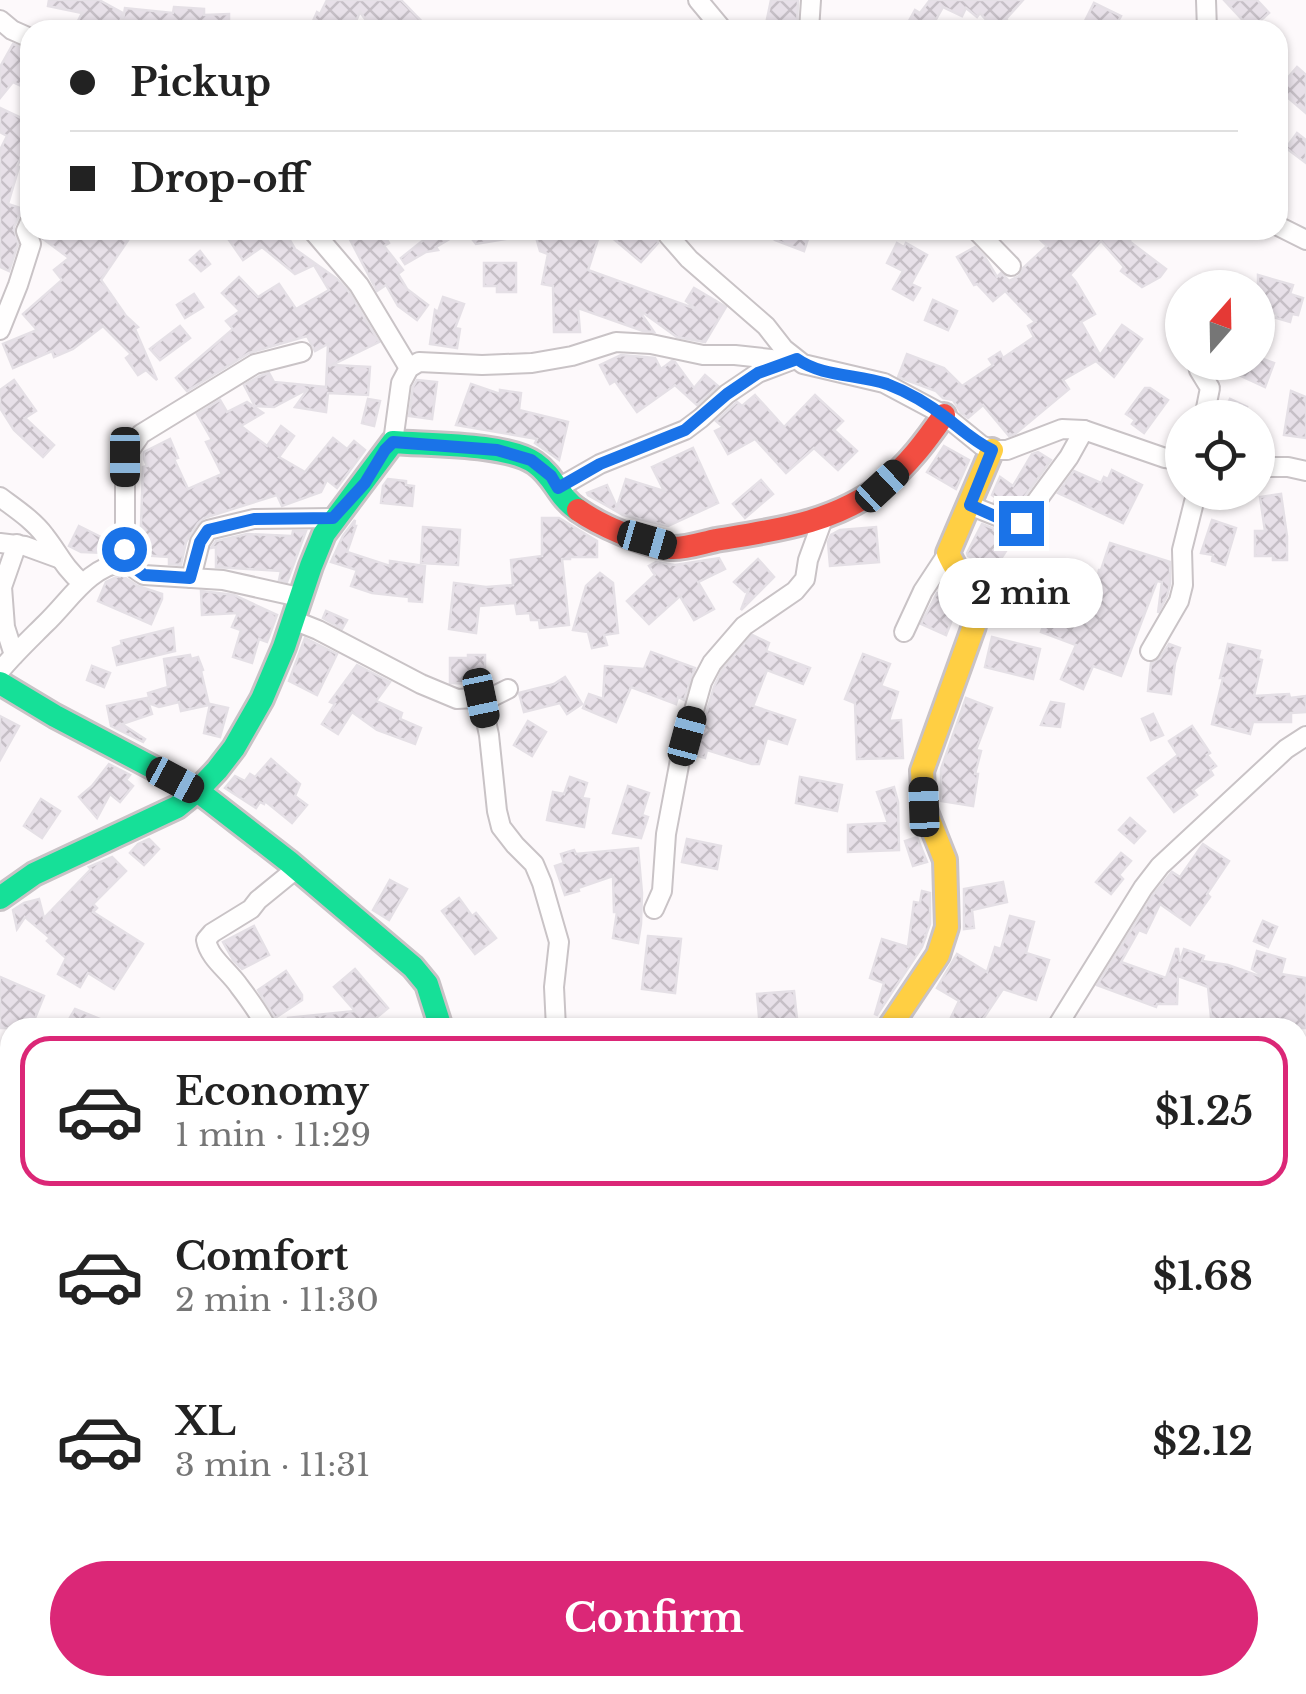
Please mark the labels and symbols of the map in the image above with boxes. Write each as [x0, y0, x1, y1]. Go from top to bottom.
north arrow [1165, 270, 1275, 380]
car [110, 427, 140, 487]
car [850, 455, 914, 517]
route end [999, 501, 1044, 546]
car [614, 517, 680, 563]
route start [102, 527, 147, 572]
callout: 2 min [938, 558, 1104, 628]
car [460, 666, 502, 730]
car [665, 703, 709, 769]
car [141, 753, 209, 807]
car [908, 776, 940, 838]

